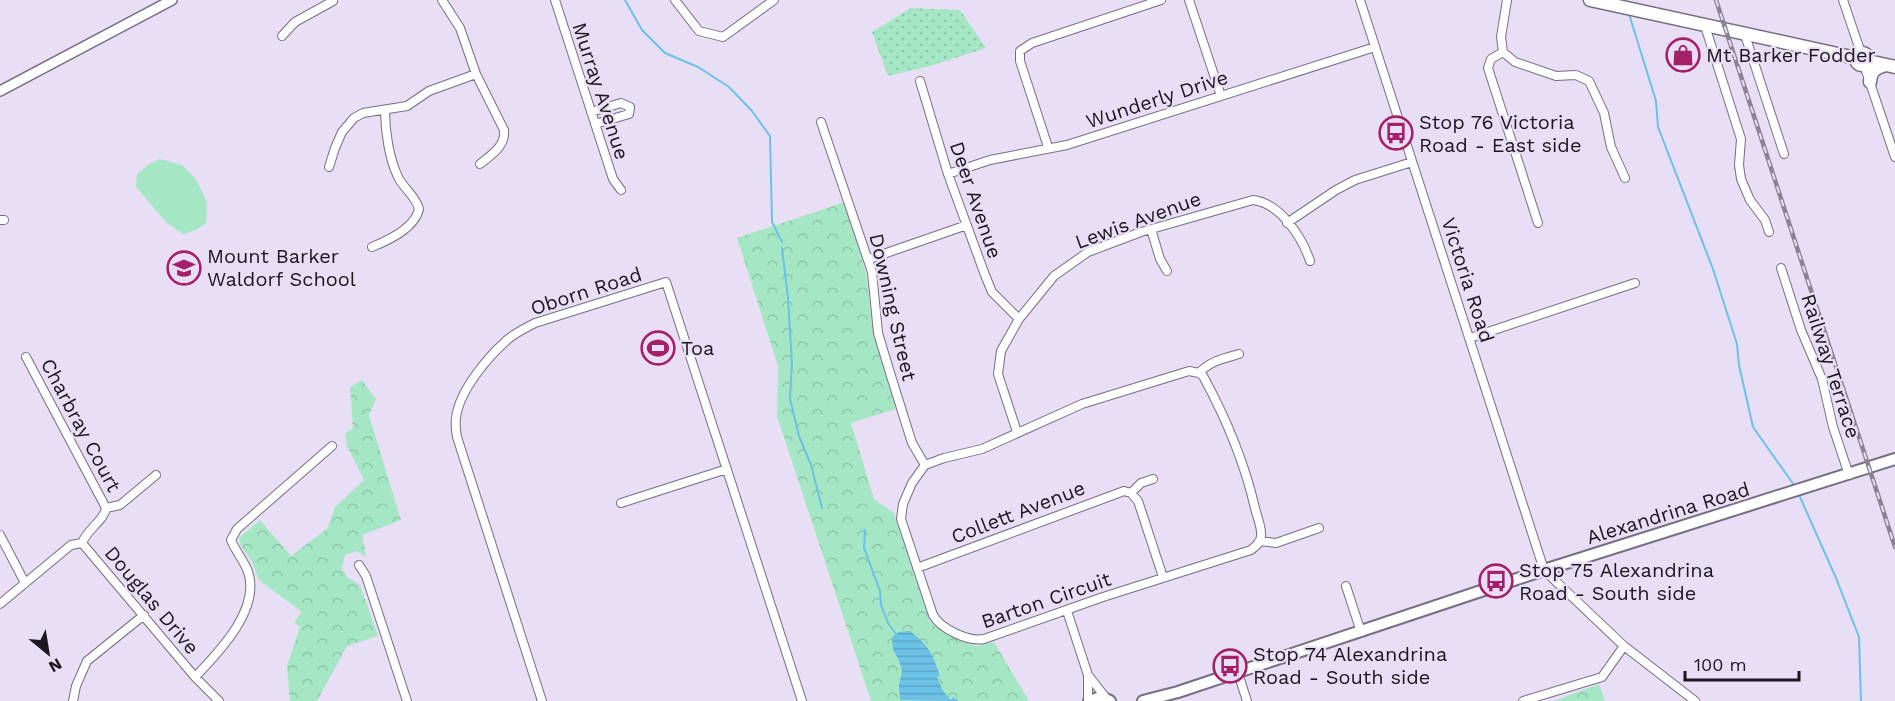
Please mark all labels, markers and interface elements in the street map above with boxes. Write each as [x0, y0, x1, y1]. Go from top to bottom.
street label: Murray Avenue [568, 19, 634, 163]
shop icon: Mt Barker Fodder [1665, 37, 1701, 73]
place label: Mt Barker Fodder [1706, 43, 1876, 67]
street label: Wunderly Drive [1083, 65, 1231, 133]
place label: Stop 76 Victoria Road - East side [1419, 110, 1581, 157]
bus stop icon: Stop 76 Victoria Road - East side [1378, 115, 1414, 151]
street label: Deer Avenue [945, 138, 1007, 262]
street label: Lewis Avenue [1072, 186, 1204, 254]
street label: Victoria Road [1437, 215, 1499, 345]
street label: Downing Street [864, 231, 922, 384]
place label: Mount Barker Waldorf School [207, 244, 356, 291]
school or university icon: Mount Barker Waldorf School [166, 250, 202, 286]
street label: Oborn Road [527, 262, 645, 320]
street label: Railway Terrace [1796, 291, 1866, 441]
sports icon: Toa [640, 330, 676, 366]
place label: Toa [681, 336, 714, 360]
street label: Charbray Court [36, 354, 126, 496]
street label: Collett Avenue [948, 475, 1088, 549]
street label: Alexandrina Road [1583, 477, 1753, 549]
street label: Douglas Drive [100, 541, 204, 659]
place label: Stop 75 Alexandrina Road - South side [1519, 558, 1714, 605]
bus stop icon: Stop 75 Alexandrina Road - South side [1478, 563, 1514, 599]
street label: Barton Circuit [978, 566, 1115, 633]
north arrow [18, 623, 78, 683]
place label: Stop 74 Alexandrina Road - South side [1253, 642, 1447, 689]
scale bar [1685, 644, 1799, 682]
bus stop icon: Stop 74 Alexandrina Road - South side [1212, 648, 1248, 684]
text: N [45, 654, 65, 677]
text: 100 m [1694, 654, 1747, 675]

